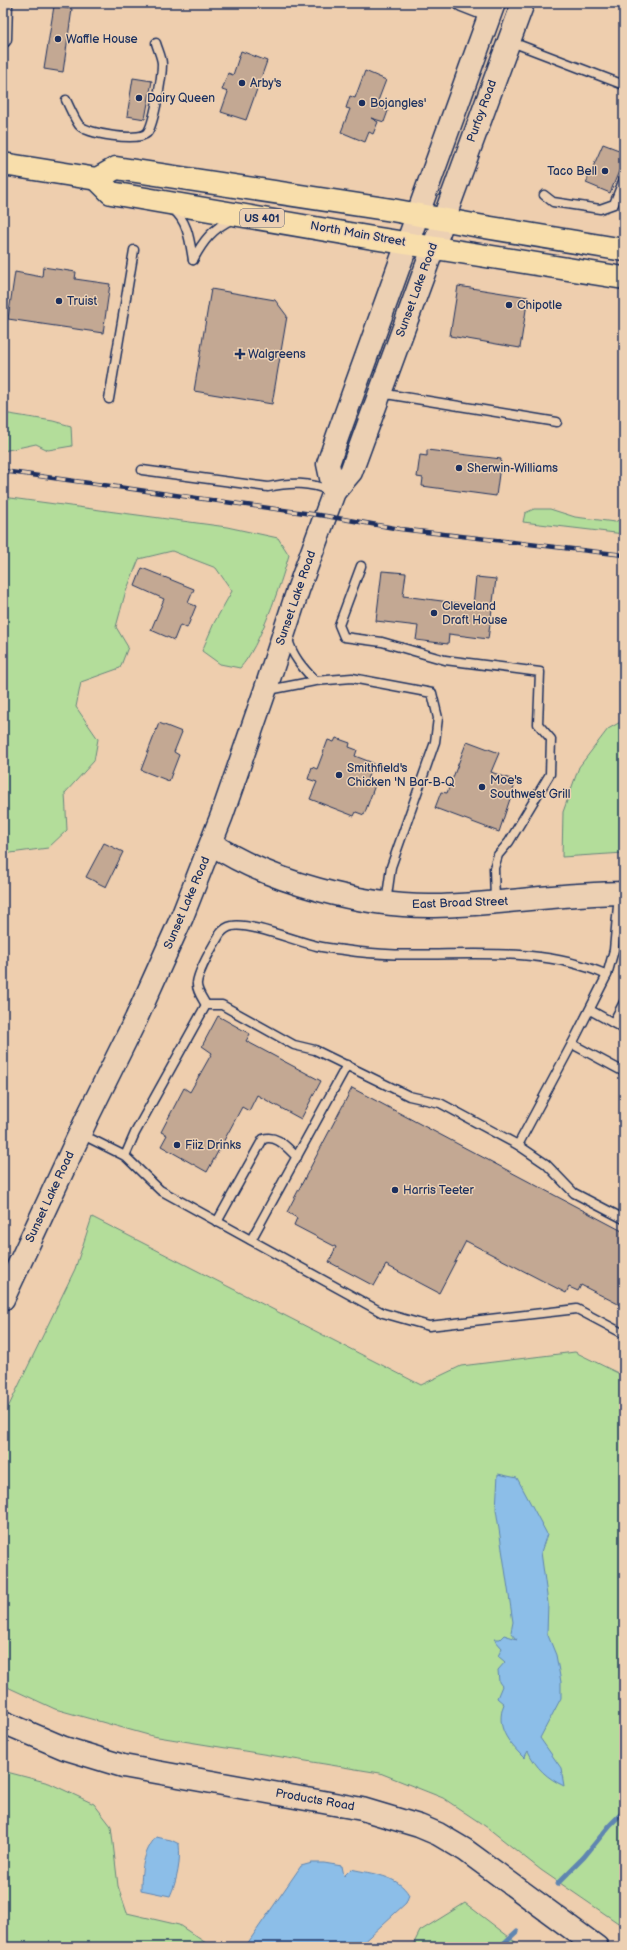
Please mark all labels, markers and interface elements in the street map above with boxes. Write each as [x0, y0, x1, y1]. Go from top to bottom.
place label: Waffle House [66, 32, 138, 47]
marker: Waffle House [53, 34, 63, 44]
place label: Arby's [250, 76, 282, 91]
marker: Arby's [237, 78, 247, 88]
street label: Purfoy Road [464, 78, 500, 144]
place label: Dairy Queen [147, 91, 215, 106]
marker: Dairy Queen [134, 93, 144, 103]
place label: Bojangles' [370, 96, 427, 111]
marker: Bojangles' [357, 98, 367, 108]
place label: Taco Bell [547, 164, 597, 179]
marker: Taco Bell [600, 166, 610, 176]
road number: US 401 [240, 209, 284, 227]
street label: North Main Street [309, 218, 407, 250]
street label: Sunset Lake Road [393, 241, 441, 339]
place label: Truist [67, 294, 97, 309]
marker: Truist [54, 296, 64, 306]
place label: Chipotle [517, 298, 562, 313]
marker: Chipotle [504, 300, 514, 310]
place label: Walgreens [248, 347, 306, 362]
marker: Walgreens [235, 349, 245, 359]
place label: Sherwin-Williams [467, 461, 558, 476]
marker: Sherwin-Williams [454, 463, 464, 473]
street label: Sunset Lake Road [273, 549, 319, 647]
place label: Cleveland Draft House [442, 599, 507, 628]
marker: Cleveland Draft House [429, 608, 439, 618]
place label: Smithfield's Chicken 'N Bar-B-Q [347, 761, 455, 790]
marker: Smithfield's Chicken 'N Bar-B-Q [334, 770, 344, 780]
place label: Moe's Southwest Grill [490, 773, 570, 802]
marker: Moe's Southwest Grill [477, 782, 487, 792]
street label: Sunset Lake Road [161, 854, 213, 952]
street label: East Broad Street [412, 894, 509, 912]
place label: Fiiz Drinks [185, 1138, 241, 1153]
marker: Fiiz Drinks [172, 1140, 182, 1150]
street label: Sunset Lake Road [22, 1149, 78, 1245]
place label: Harris Teeter [403, 1183, 474, 1198]
marker: Harris Teeter [390, 1185, 400, 1195]
street label: Products Road [274, 1786, 356, 1814]

